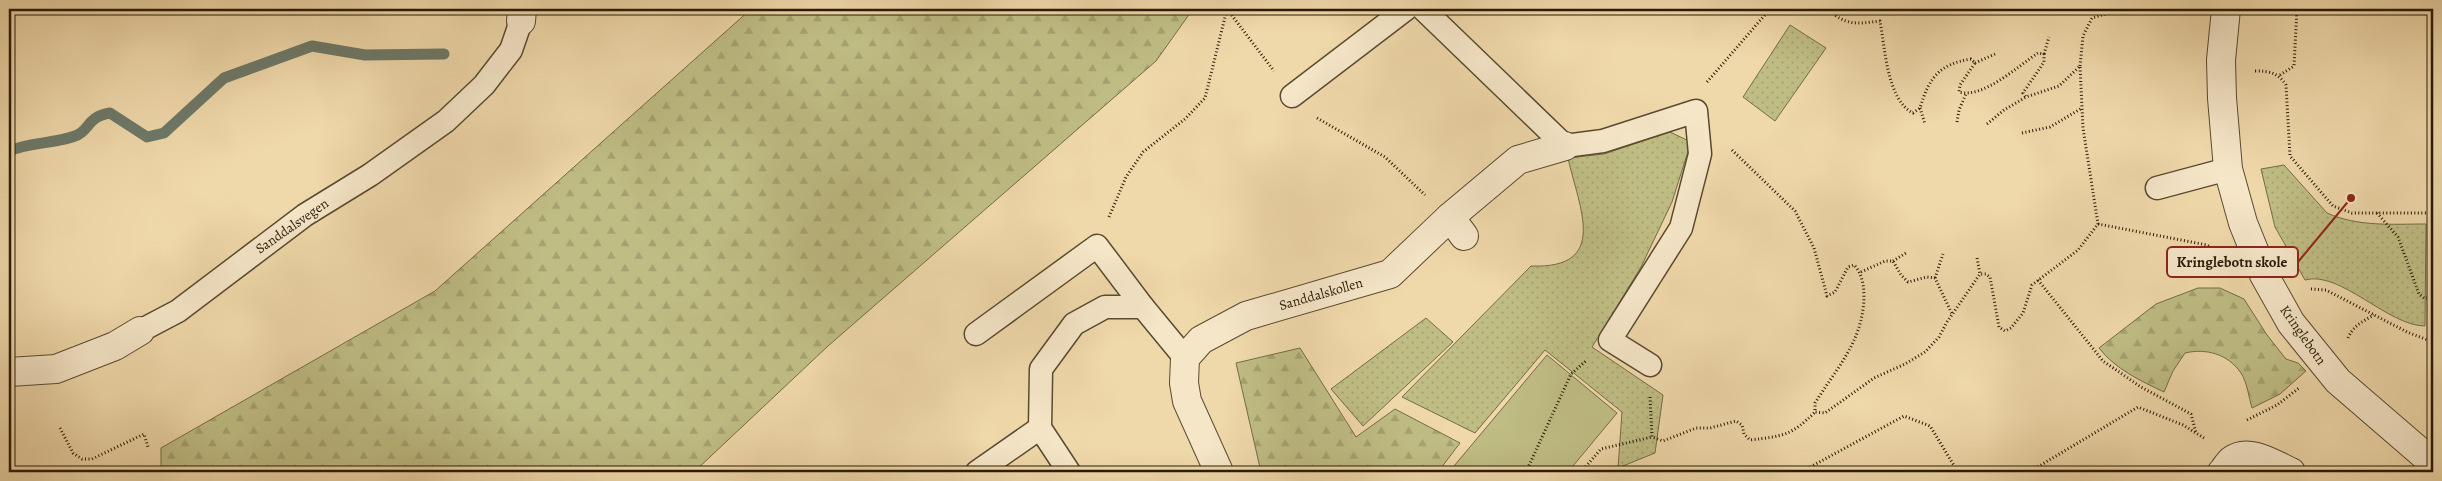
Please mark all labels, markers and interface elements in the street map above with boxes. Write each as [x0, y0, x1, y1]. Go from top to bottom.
street label: Sanddalsvegen [252, 194, 333, 258]
callout: Kringlebotn skole [2167, 247, 2298, 277]
text: Kringlebotn skole [2177, 252, 2288, 272]
street label: Sanddalskollen [1277, 273, 1365, 315]
street label: Kringlebotn [2275, 301, 2331, 369]

